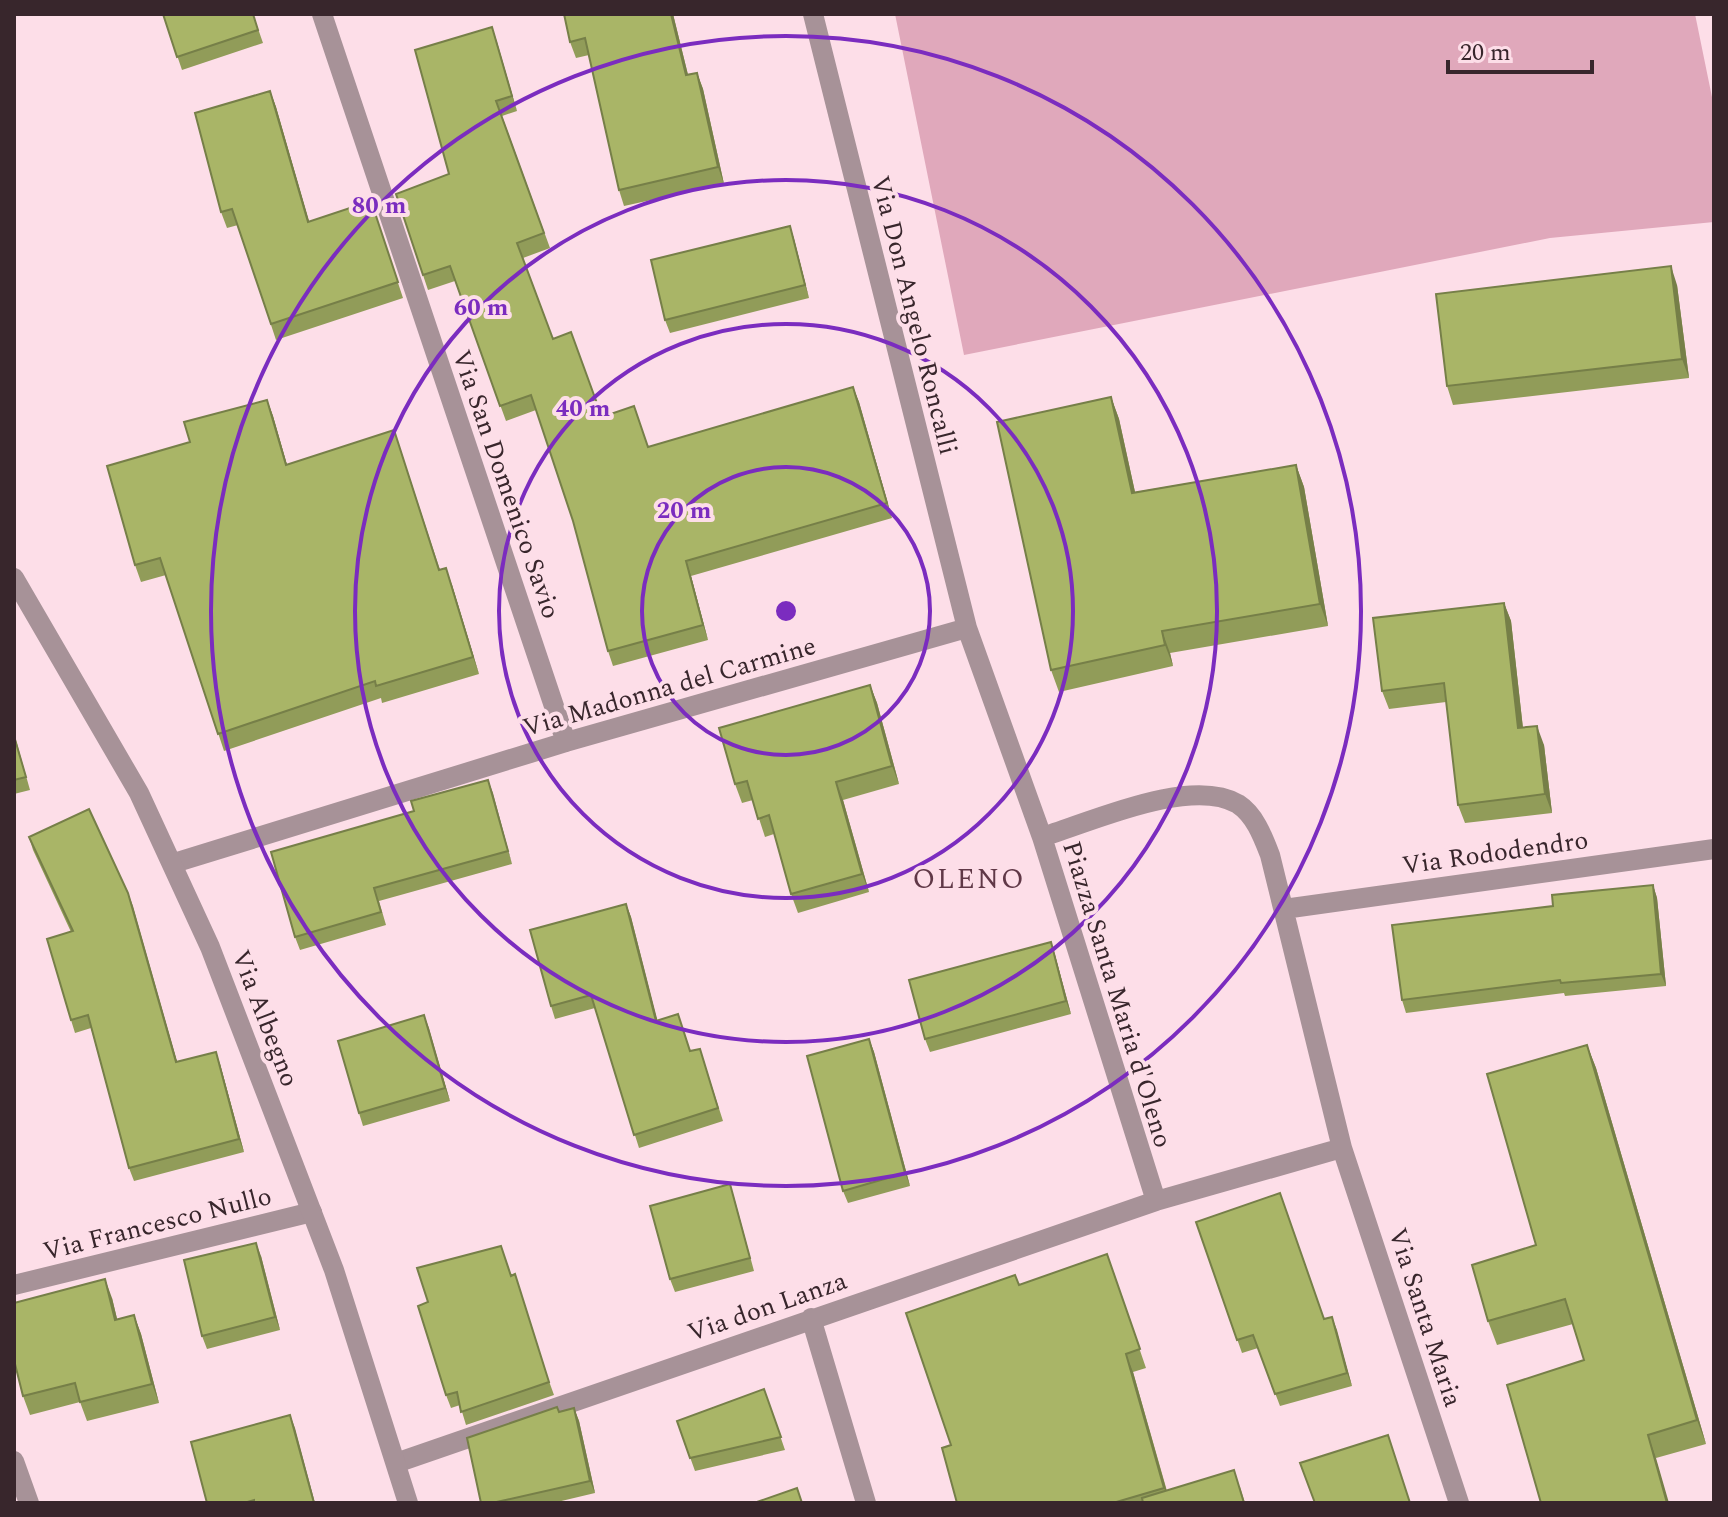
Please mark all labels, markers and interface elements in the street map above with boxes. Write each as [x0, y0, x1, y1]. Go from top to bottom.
scale bar [1448, 24, 1592, 74]
text: 20 m [1460, 35, 1511, 71]
street label: Via Don Angelo Roncalli [860, 171, 968, 459]
text: 80 m [352, 188, 407, 224]
text: 60 m [454, 290, 509, 326]
street label: Via San Domenico Savio [441, 344, 571, 624]
text: 40 m [556, 391, 611, 427]
text: 20 m [657, 493, 712, 529]
centre of rings [772, 597, 800, 625]
street label: Via Madonna del Carmine [518, 626, 821, 748]
street label: Via Rododendro [1399, 820, 1591, 886]
street label: Piazza Santa Maria d'Oleno [1051, 836, 1183, 1153]
district label: OLENO [912, 858, 1026, 901]
street label: Via Albegno [221, 944, 310, 1093]
street label: Via Francesco Nullo [39, 1176, 276, 1272]
street label: Via Santa Maria [1377, 1223, 1473, 1412]
street label: Via don Lanza [682, 1261, 853, 1353]

